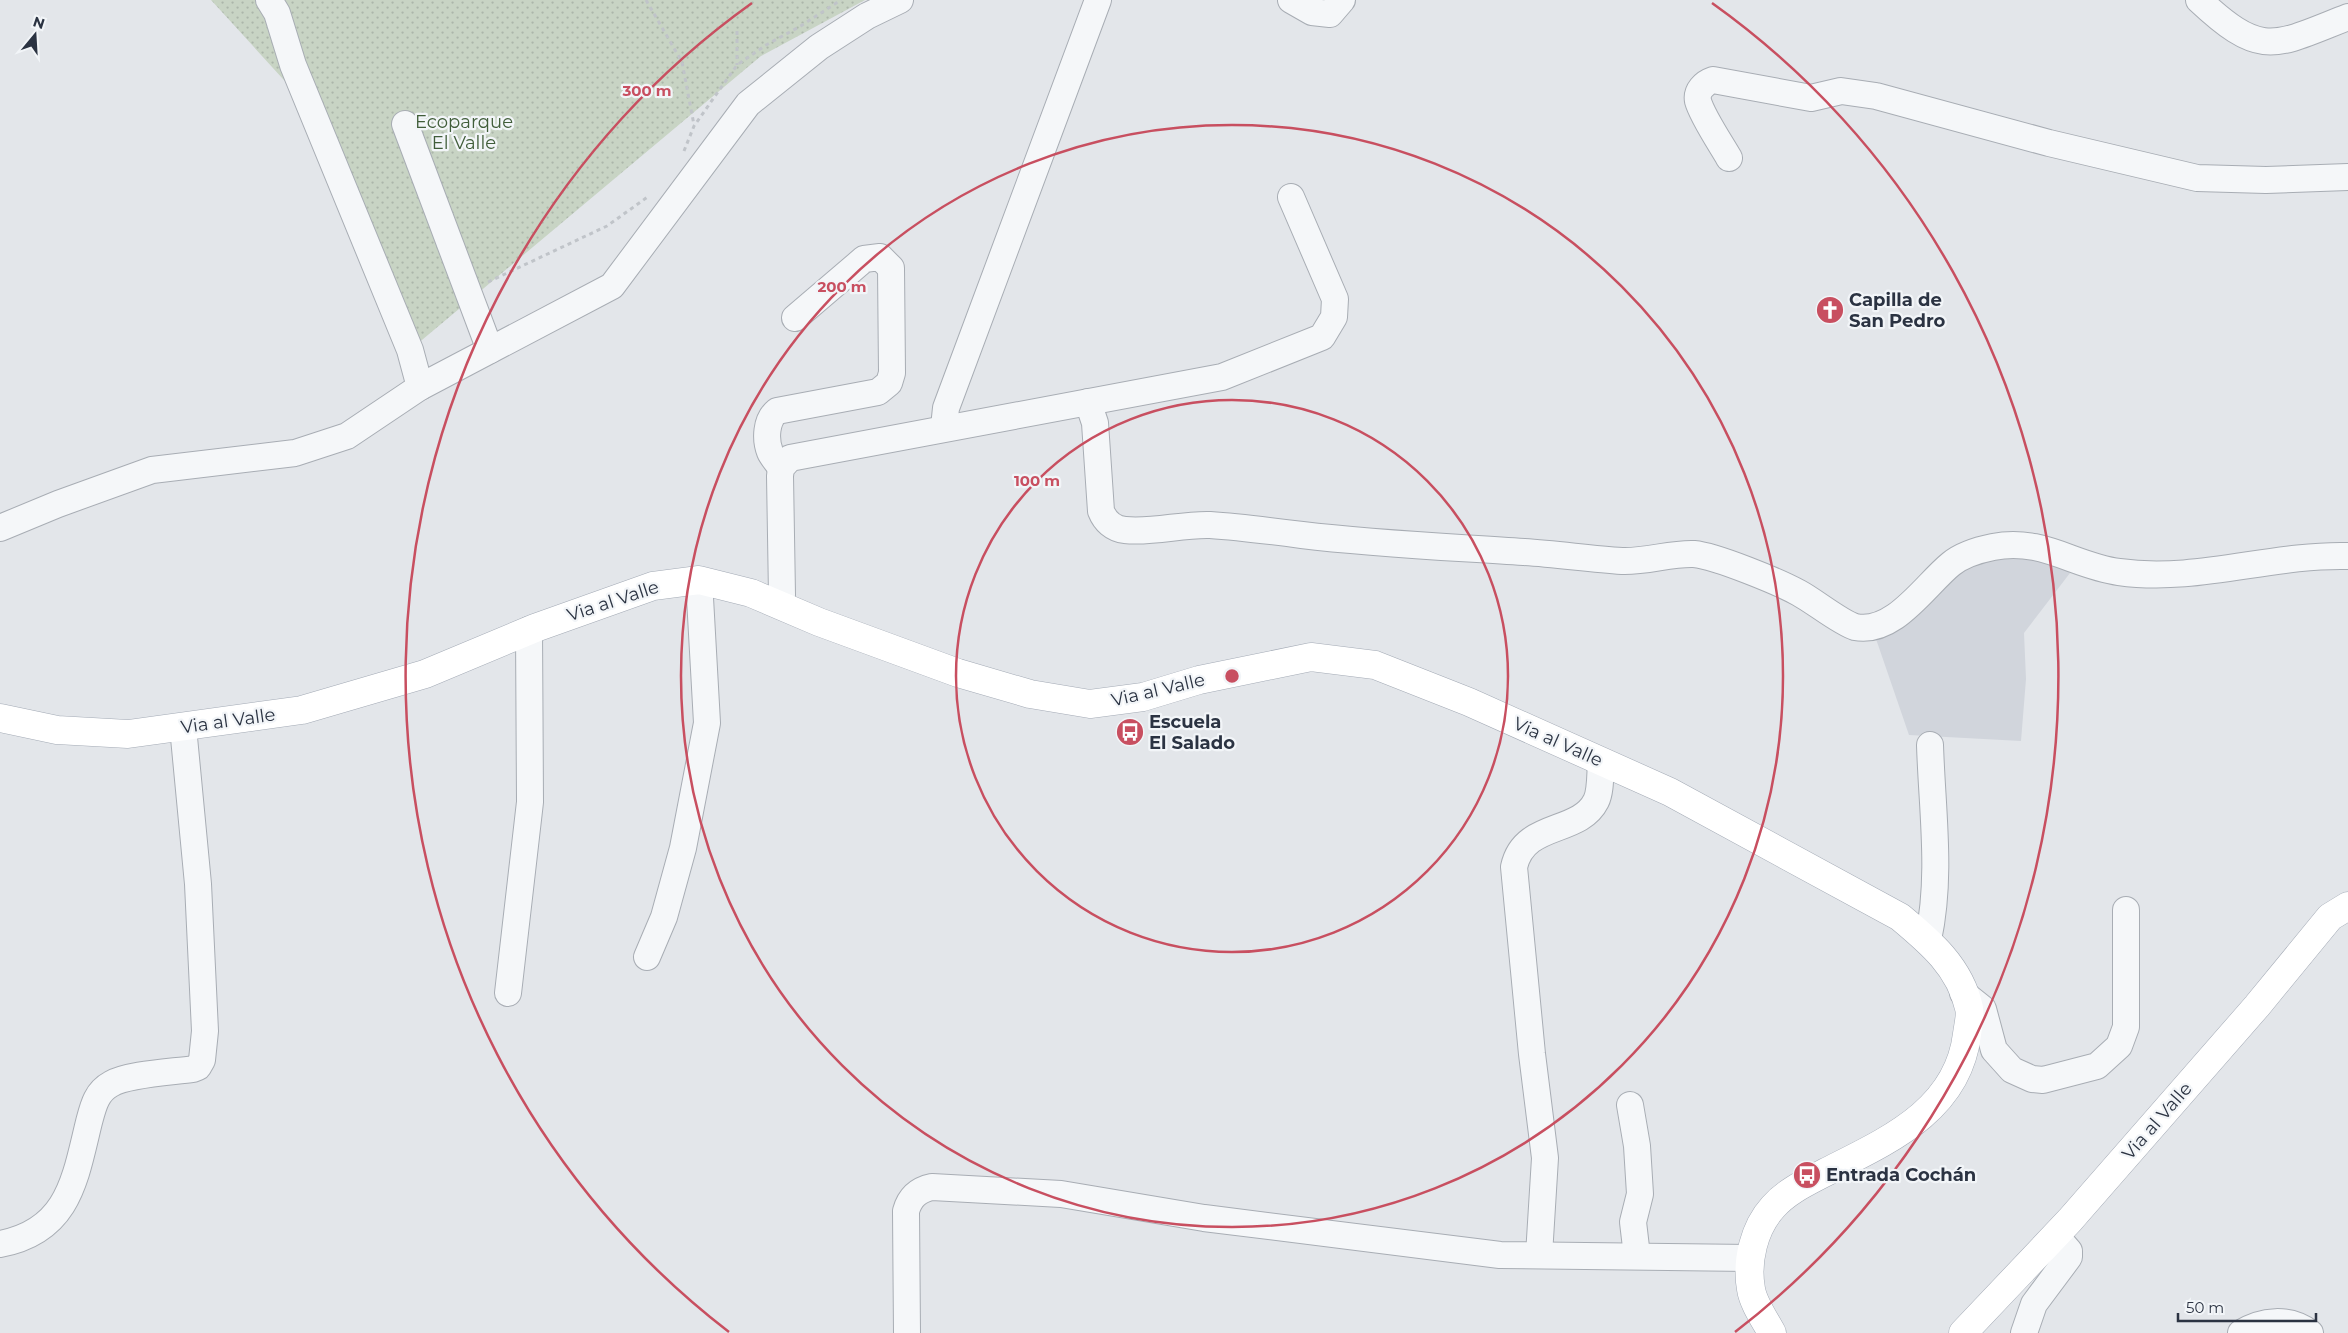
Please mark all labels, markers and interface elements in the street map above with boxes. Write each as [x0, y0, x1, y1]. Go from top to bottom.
north arrow [10, 10, 60, 60]
text: N [31, 12, 47, 33]
text: 300 m [621, 81, 672, 100]
park label: Ecoparque El Valle [415, 111, 513, 154]
text: 200 m [817, 277, 867, 296]
place label: Capilla de San Pedro [1849, 289, 1946, 332]
church icon: Capilla de San Pedro [1815, 295, 1845, 325]
text: 100 m [1014, 471, 1060, 490]
street label: Via al Valle [564, 576, 662, 626]
centre of rings [1223, 667, 1241, 685]
street label: Via al Valle [1109, 669, 1207, 711]
street label: Via al Valle [179, 703, 277, 739]
place label: Escuela El Salado [1149, 711, 1235, 754]
street label: Via al Valle [1510, 713, 1606, 771]
bus stop icon: Escuela El Salado [1115, 717, 1145, 747]
street label: Via al Valle [2117, 1078, 2197, 1164]
bus stop icon: Entrada Cochán [1792, 1160, 1822, 1190]
place label: Entrada Cochán [1826, 1164, 1976, 1186]
scale bar [2178, 1290, 2316, 1322]
text: 50 m [2186, 1298, 2224, 1317]

